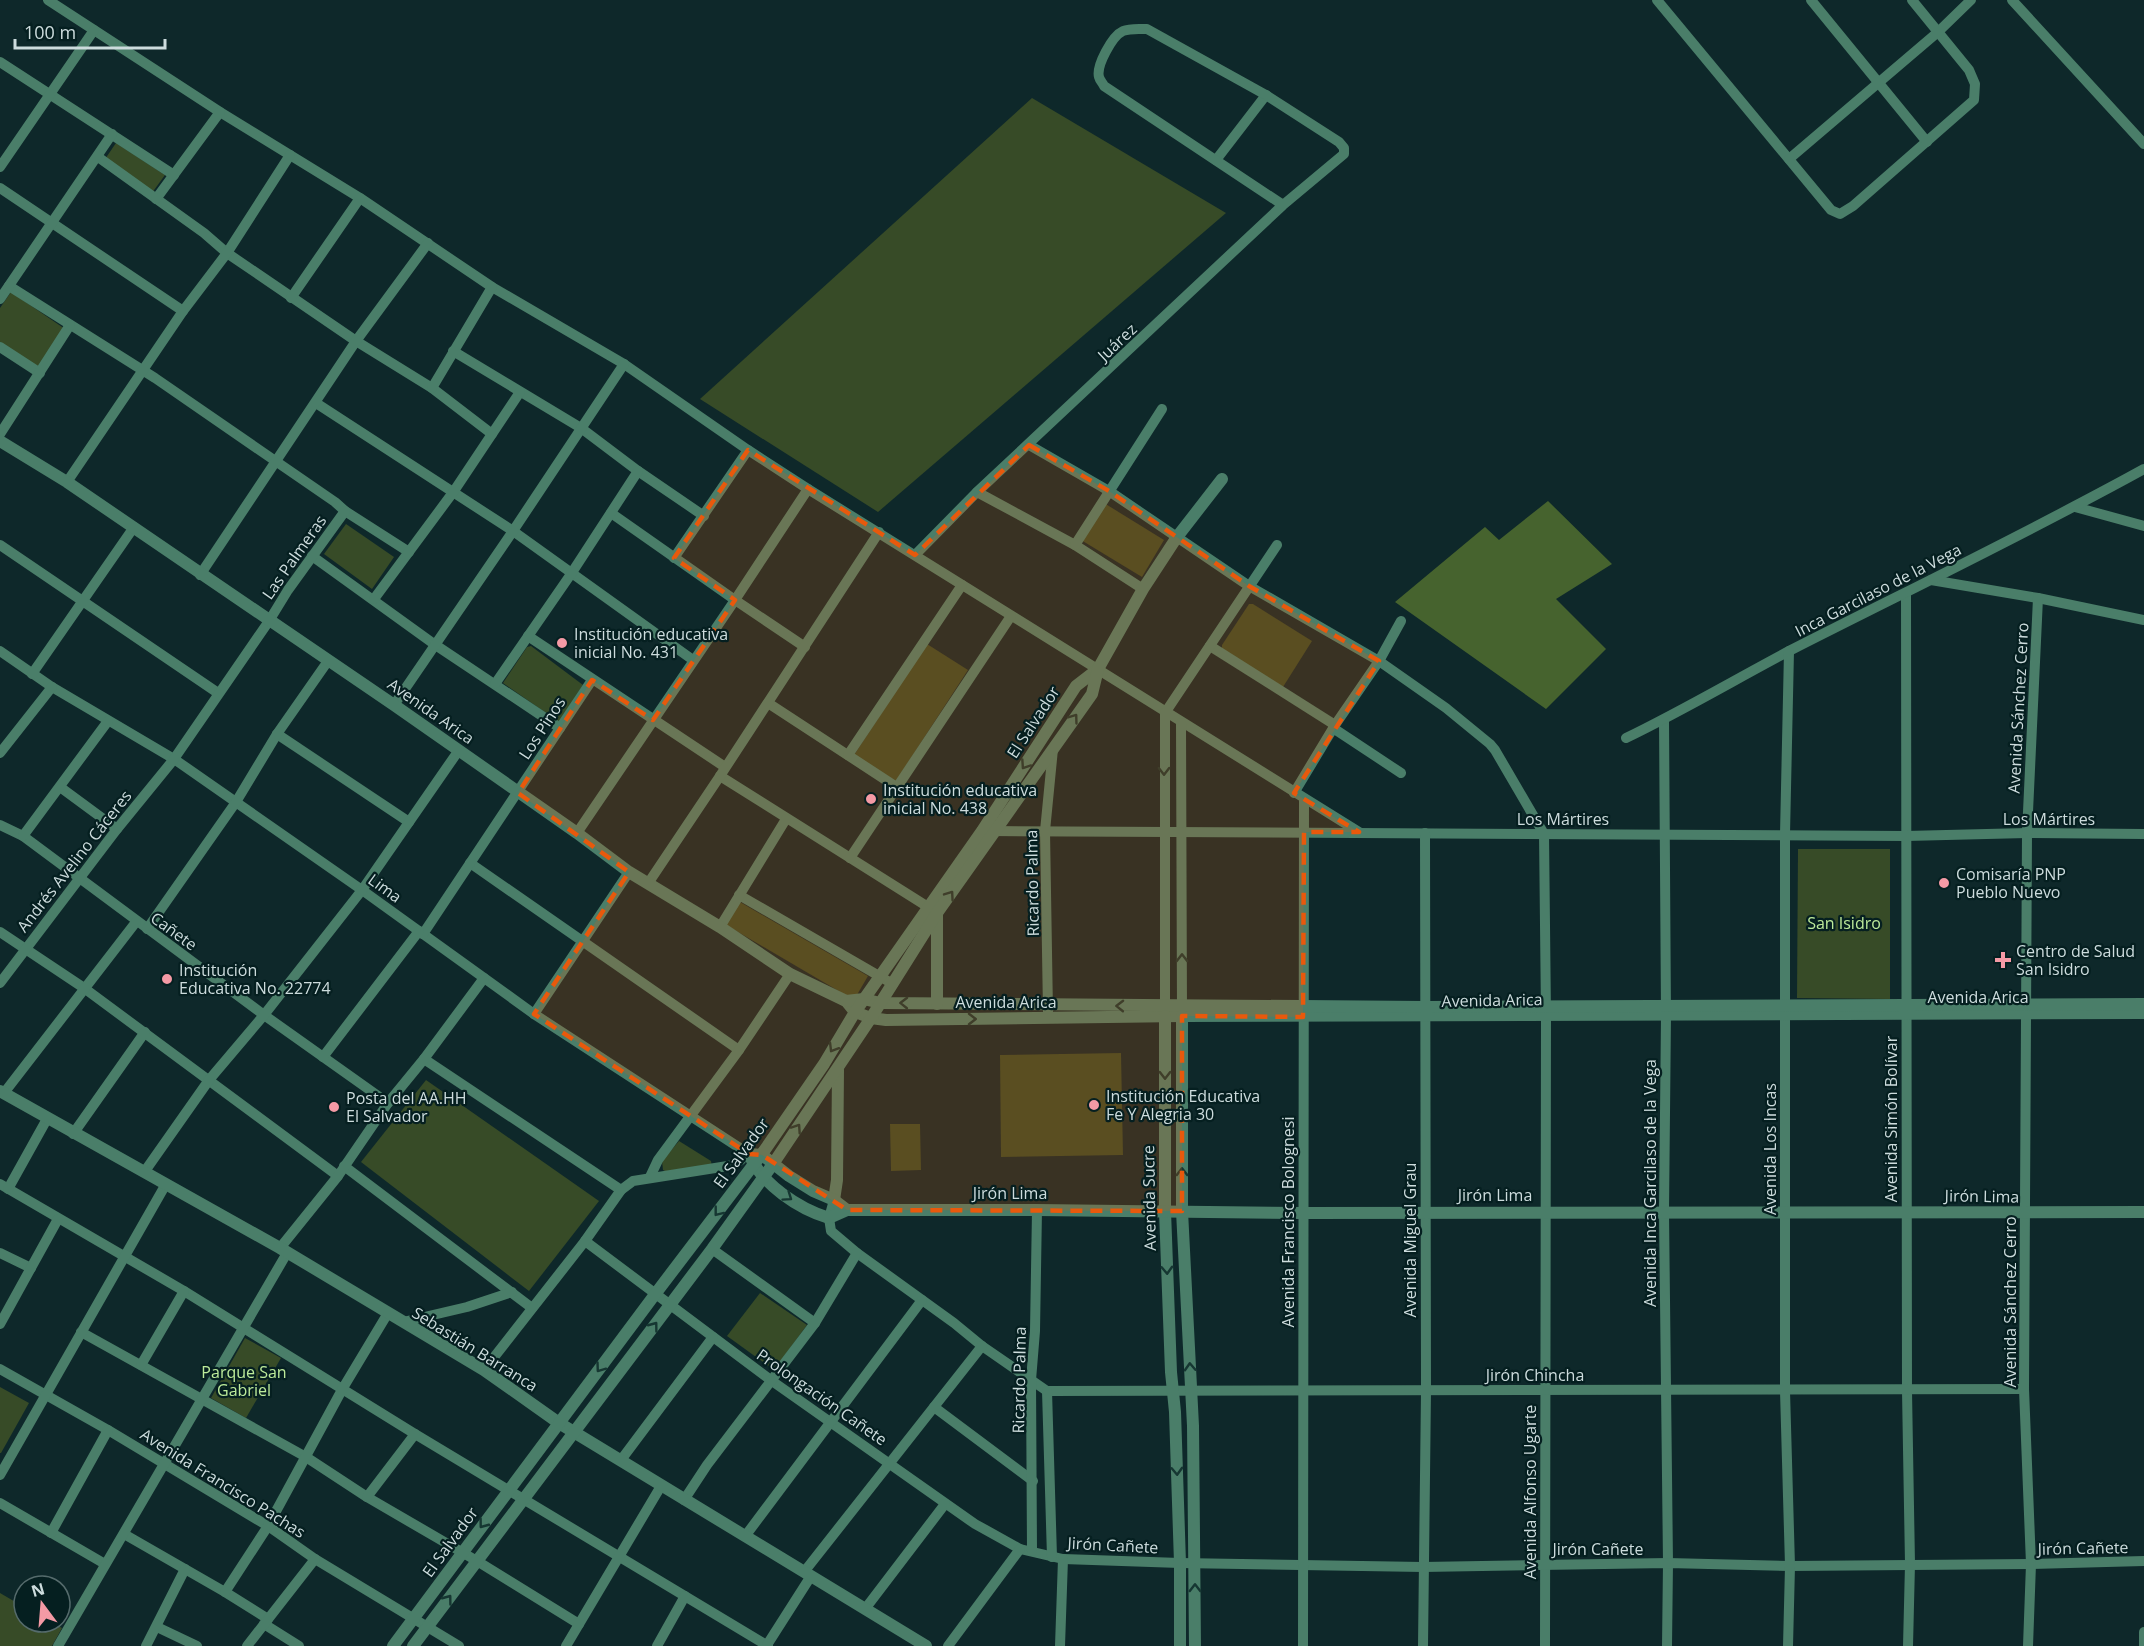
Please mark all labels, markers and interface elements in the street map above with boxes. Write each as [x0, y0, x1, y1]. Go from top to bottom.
scale bar [15, 12, 165, 50]
text: 100 m [24, 20, 76, 44]
street label: Juárez [1091, 318, 1141, 367]
street label: Las Palmeras [257, 510, 331, 604]
street label: Inca Garcilaso de la Vega [1791, 538, 1965, 642]
street label: Avenida Sánchez Cerro [2003, 622, 2033, 794]
place label: Institución educativa inicial No. 431 [574, 623, 728, 663]
marker: Institución educativa inicial No. 431 [555, 636, 569, 650]
street label: Avenida Arica [383, 673, 479, 749]
street label: El Salvador [1002, 681, 1065, 762]
street label: Los Pinos [514, 692, 570, 764]
one-way arrow [1067, 713, 1078, 724]
one-way arrow [1021, 758, 1032, 769]
one-way arrow [1158, 767, 1170, 776]
place label: Institución educativa inicial No. 438 [883, 779, 1037, 819]
street label: Andrés Avelino Cáceres [12, 785, 136, 937]
marker: Institución educativa inicial No. 438 [864, 792, 878, 806]
street label: Los Mártires [1517, 808, 1609, 830]
street label: Los Mártires [2003, 808, 2095, 830]
street label: Ricardo Palma [1020, 829, 1044, 937]
place label: Comisaría PNP Pueblo Nuevo [1956, 863, 2066, 903]
street label: Lima [364, 868, 406, 908]
marker: Comisaría PNP Pueblo Nuevo [1937, 876, 1951, 890]
one-way arrow [943, 890, 954, 901]
street label: Cañete [146, 907, 202, 955]
park label: San Isidro [1807, 912, 1881, 934]
place label: Centro de Salud San Isidro [2016, 940, 2135, 980]
marker: Centro de Salud San Isidro [1994, 951, 2012, 969]
one-way arrow [1176, 953, 1188, 962]
place label: Institución Educativa No. 22774 [179, 959, 331, 999]
marker: Institución Educativa No. 22774 [160, 972, 174, 986]
street label: Avenida Arica [1927, 986, 2029, 1008]
street label: Avenida Arica [1441, 988, 1543, 1012]
street label: Avenida Arica [955, 991, 1057, 1013]
one-way arrow [899, 997, 908, 1009]
one-way arrow [1115, 1000, 1124, 1012]
one-way arrow [967, 1013, 976, 1025]
street label: Avenida Simón Bolívar [1880, 1035, 1902, 1202]
one-way arrow [829, 1042, 841, 1052]
street label: Avenida Inca Garcilaso de la Vega [1639, 1059, 1661, 1307]
one-way arrow [1159, 1070, 1171, 1079]
street label: Avenida Los Incas [1759, 1083, 1781, 1215]
place label: Institución Educativa Fe Y Alegria 30 [1106, 1085, 1260, 1125]
place label: Posta del AA.HH El Salvador [346, 1087, 467, 1127]
marker: Institución Educativa Fe Y Alegria 30 [1087, 1098, 1101, 1112]
marker: Posta del AA.HH El Salvador [327, 1100, 341, 1114]
street label: El Salvador [708, 1113, 774, 1192]
street label: Avenida Francisco Bolognesi [1277, 1117, 1299, 1327]
one-way arrow [790, 1124, 801, 1135]
street label: Avenida Sucre [1137, 1145, 1161, 1251]
street label: Avenida Miguel Grau [1399, 1163, 1421, 1317]
one-way arrow [1176, 1168, 1188, 1177]
street label: Jirón Lima [971, 1182, 1047, 1204]
street label: Jirón Lima [1456, 1184, 1532, 1206]
street label: Jirón Lima [1943, 1184, 2019, 1208]
one-way arrow [781, 1189, 792, 1200]
one-way arrow [714, 1206, 725, 1217]
street label: Avenida Sánchez Cerro [1999, 1216, 2021, 1388]
one-way arrow [1161, 1265, 1174, 1274]
street label: Sebastián Barranca [408, 1301, 542, 1397]
one-way arrow [647, 1322, 658, 1333]
street label: Ricardo Palma [1007, 1326, 1031, 1434]
street label: Prolongación Cañete [752, 1344, 892, 1450]
park label: Parque San Gabriel [201, 1361, 287, 1401]
one-way arrow [597, 1361, 608, 1372]
one-way arrow [1184, 1363, 1197, 1372]
street label: Jirón Chincha [1484, 1364, 1584, 1386]
street label: Avenida Alfonso Ugarte [1519, 1405, 1541, 1579]
street label: Avenida Francisco Pachas [136, 1423, 310, 1543]
one-way arrow [1171, 1466, 1184, 1475]
street label: El Salvador [417, 1502, 483, 1581]
one-way arrow [480, 1517, 491, 1528]
street label: Jirón Cañete [1065, 1532, 1159, 1558]
street label: Jirón Cañete [2035, 1536, 2129, 1560]
street label: Jirón Cañete [1551, 1538, 1643, 1560]
north arrow [12, 1574, 72, 1634]
text: N [29, 1577, 47, 1602]
one-way arrow [1189, 1583, 1201, 1592]
one-way arrow [441, 1595, 452, 1606]

